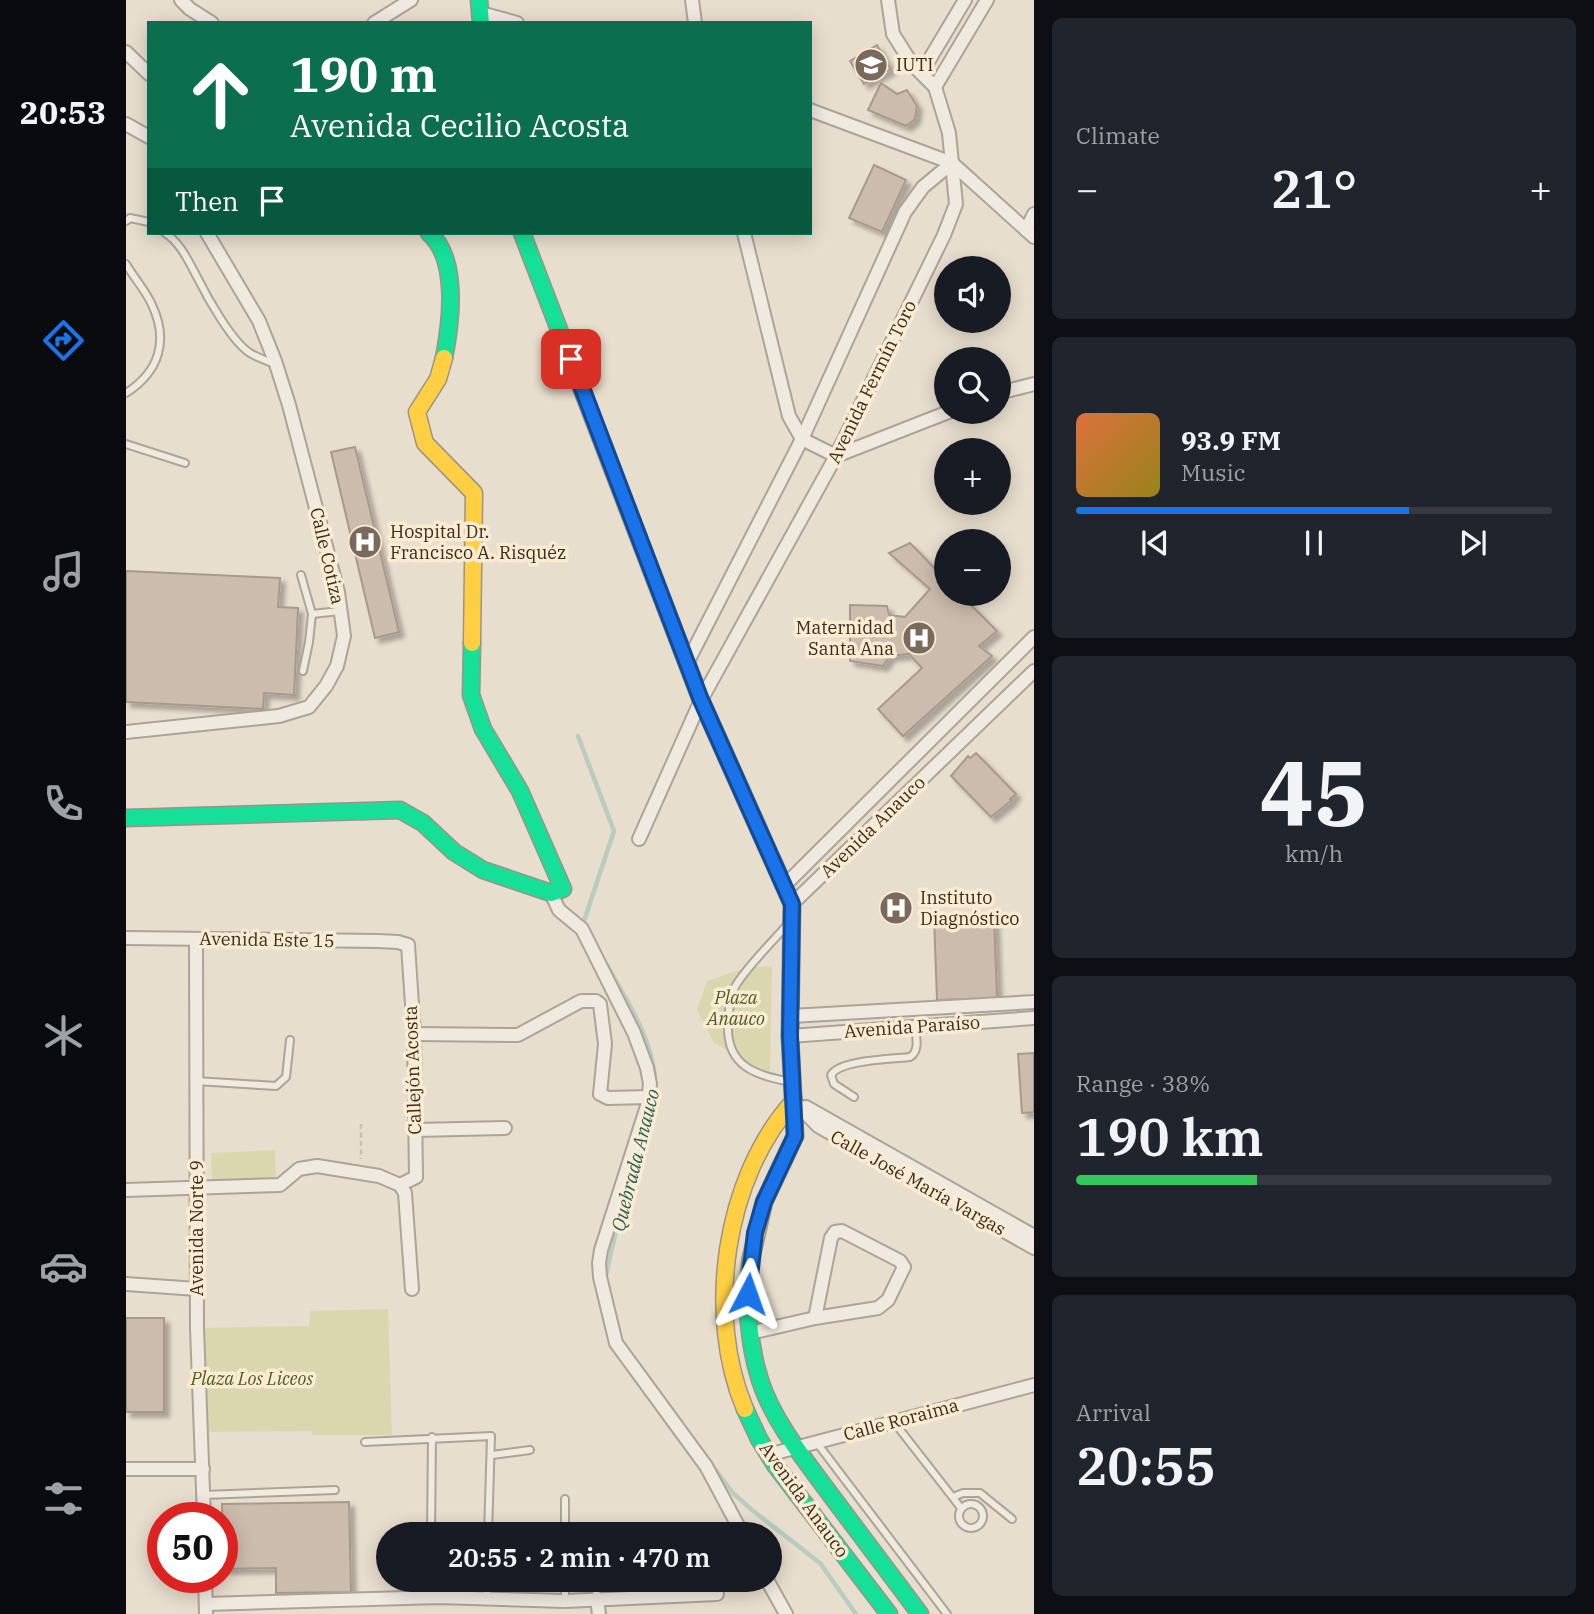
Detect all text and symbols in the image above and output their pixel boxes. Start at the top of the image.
text: 190 m [290,42,437,105]
school or university icon: IUTI [852,46,890,84]
icon: ahead [175,49,266,140]
place label: IUTI [896,53,933,76]
text: 20:53 [20,91,106,133]
text: Avenida Cecilio Acosta [290,104,630,146]
text: Climate [1076,120,1160,150]
text: 21° [1271,155,1357,222]
text: − [1076,164,1099,213]
text: + [1529,164,1552,213]
icon: arrive [253,182,291,220]
text: Then [175,184,239,218]
map controls [934,256,1011,606]
button: sound [934,256,1011,333]
street label: Avenida Fermín Toro [822,296,921,467]
icon: directions [39,316,88,365]
pin [541,329,601,389]
icon: arrive [552,340,590,378]
button: search [934,347,1011,424]
text: 93.9 FM [1181,423,1281,457]
button: + [934,438,1011,515]
text: Music [1181,457,1246,487]
street label: Calle Cotiza [305,505,350,607]
place label: Hospital Dr. Francisco A. Risquéz [390,520,566,564]
hospital icon: Hospital Dr. Francisco A. Risquéz [346,523,384,561]
icon: previous [1136,524,1174,562]
icon: pause [1295,524,1333,562]
icon: next [1454,524,1492,562]
button: − [934,529,1011,606]
icon: music [39,547,88,596]
place label: Maternidad Santa Ana [796,616,894,660]
hospital icon: Maternidad Santa Ana [900,619,938,657]
text: 45 [1259,733,1369,851]
street label: Avenida Anauco [815,771,930,883]
icon: phone [39,779,88,828]
text: km/h [1285,838,1343,868]
place label: Instituto Diagnóstico [920,886,1020,930]
hospital icon: Instituto Diagnóstico [877,889,915,927]
street label: Avenida Este 15 [199,927,335,952]
park label: Plaza Anauco [706,986,765,1030]
street label: Callejón Acosta [399,1005,426,1135]
street label: Avenida Paraíso [843,1010,981,1043]
icon: climate [39,1011,88,1060]
text: Range · 38% [1076,1068,1210,1098]
water label: Quebrada Anauco [606,1086,664,1234]
text: 190 km [1076,1103,1264,1170]
street label: Calle José María Vargas [827,1125,1010,1240]
street label: Avenida Norte 9 [185,1160,208,1296]
icon: car [39,1242,88,1291]
position arrow [711,1257,785,1331]
park label: Plaza Los Liceos [190,1367,314,1390]
street label: Calle Roraima [841,1393,961,1446]
text: Arrival [1076,1397,1151,1427]
text: 20:55 [1076,1432,1216,1499]
street label: Avenida Anauco [755,1437,854,1562]
icon: filters [39,1474,88,1523]
speed limit sign: 50 [147,1502,238,1593]
text: 20:55 · 2 min · 470 m [448,1540,710,1574]

